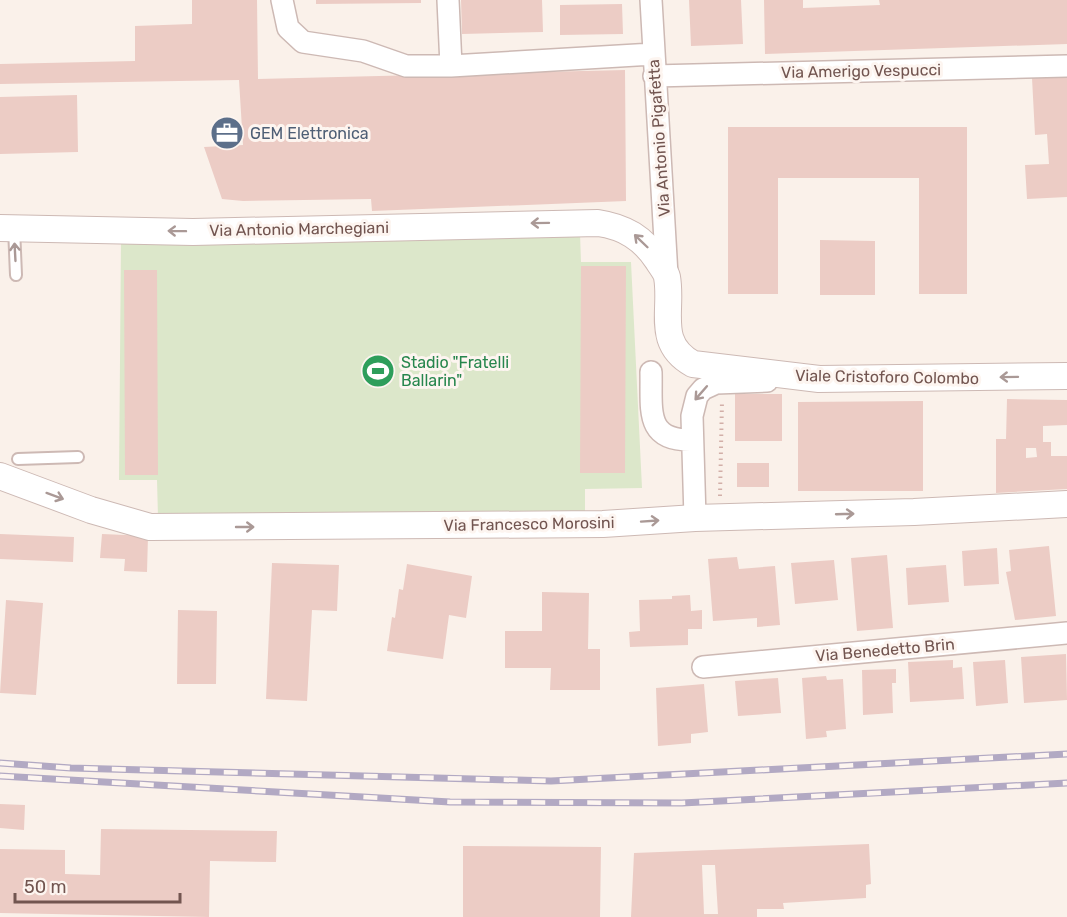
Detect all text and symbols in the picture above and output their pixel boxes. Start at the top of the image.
street label: Via Antonio Pigafetta [644,59,674,217]
street label: Via Amerigo Vespucci [781,60,941,82]
office icon: GEM Elettronica [209,115,245,151]
place label: GEM Elettronica [250,124,369,143]
one-way arrow [531,217,551,229]
street label: Via Antonio Marchegiani [209,218,389,240]
one-way arrow [168,226,188,237]
one-way arrow [633,234,648,249]
one-way arrow [10,242,21,262]
sports icon: Stadio "Fratelli Ballarin" [360,353,396,389]
place label: Stadio "Fratelli Ballarin" [401,353,509,390]
street label: Viale Cristoforo Colombo [795,366,979,388]
one-way arrow [999,371,1019,383]
one-way arrow [694,385,708,400]
one-way arrow [45,492,64,503]
one-way arrow [834,508,854,519]
street label: Via Francesco Morosini [443,513,615,535]
one-way arrow [639,515,659,526]
one-way arrow [235,521,255,533]
street label: Via Benedetto Brin [815,634,955,666]
scale bar [15,866,180,904]
text: 50 m [24,876,67,898]

